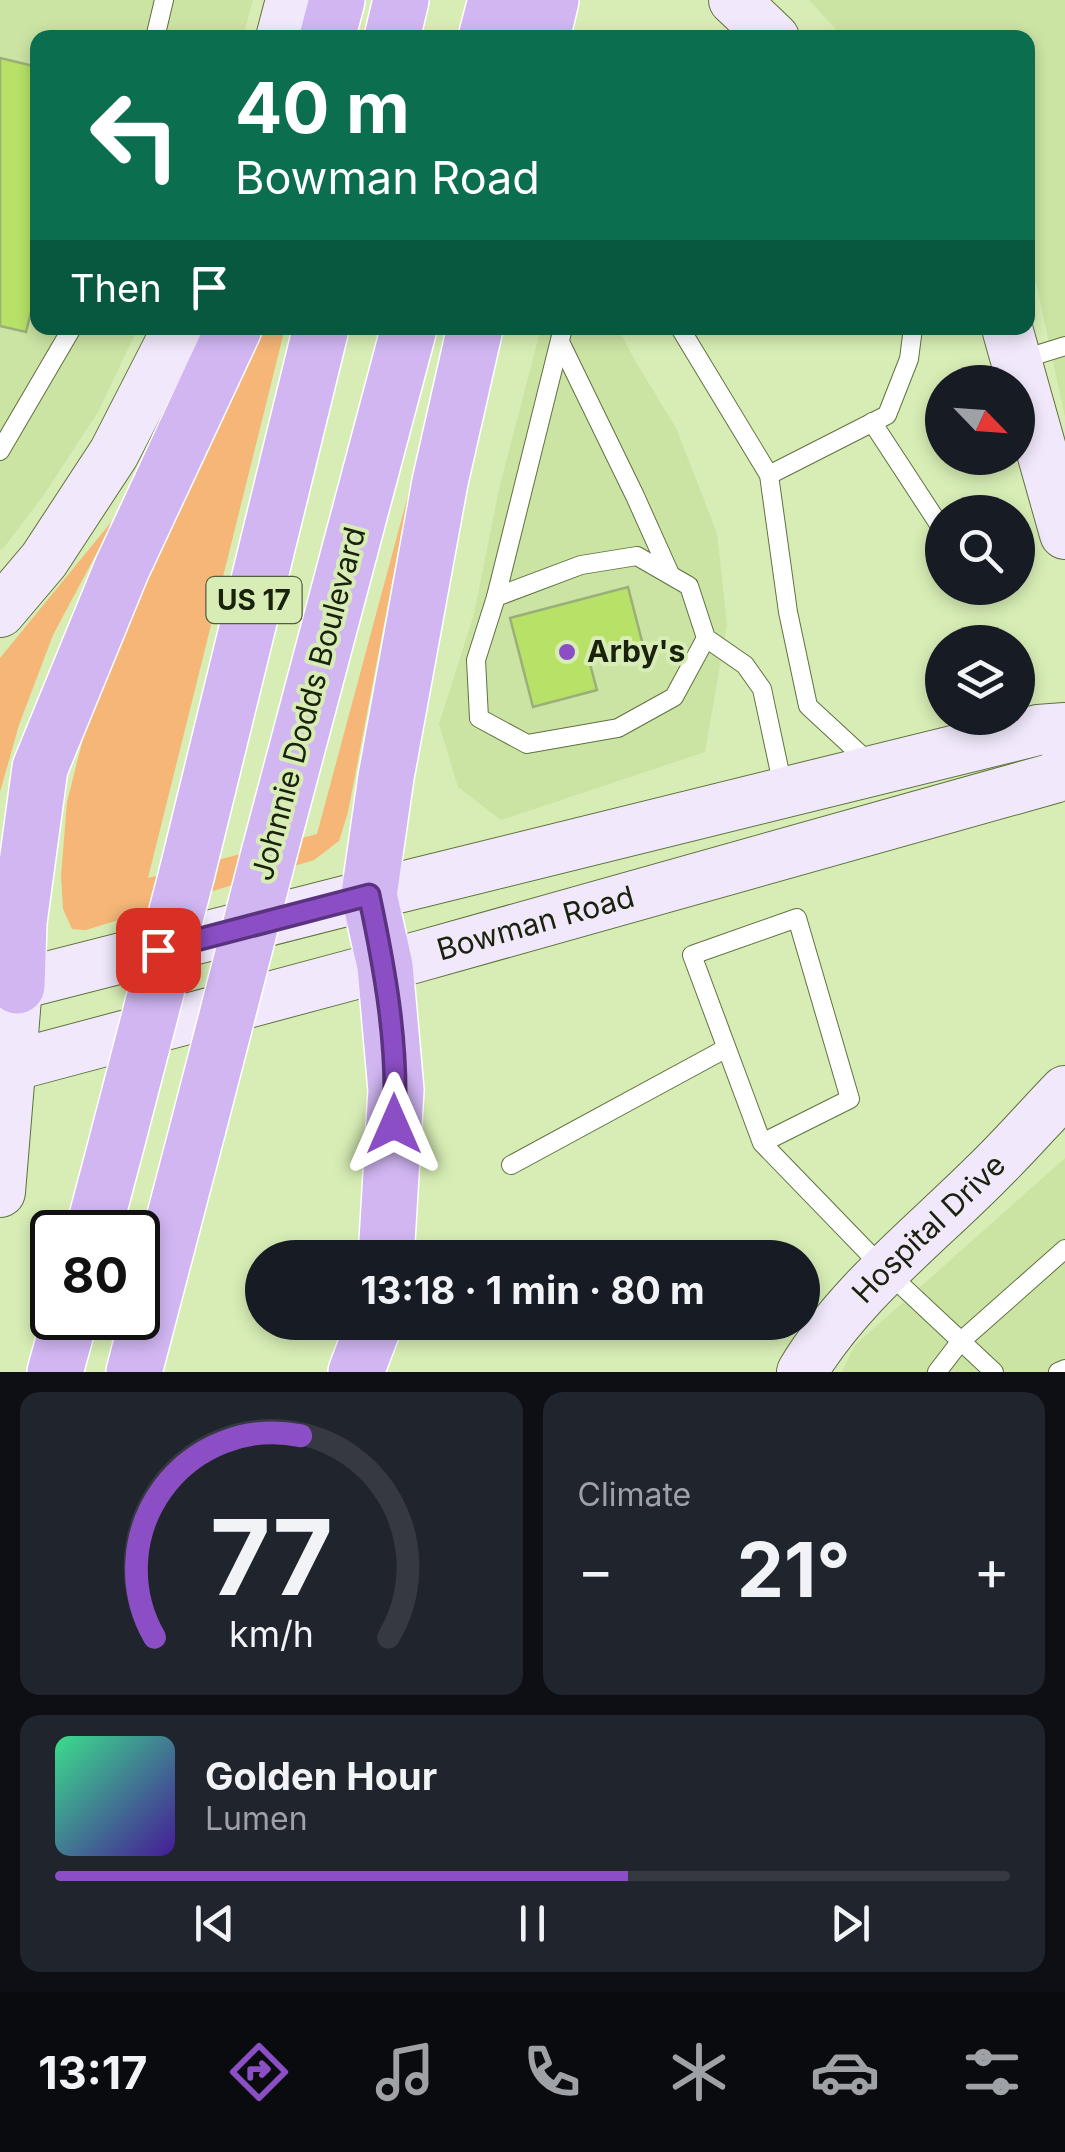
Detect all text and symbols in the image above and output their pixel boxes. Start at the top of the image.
text: 40 m [235,65,410,150]
icon: left [70,70,200,200]
text: Bowman Road [235,150,540,205]
icon: arrive [182,260,237,315]
text: Then [70,265,162,311]
north arrow [925,365,1035,475]
map controls [925,365,1035,735]
button: search [925,495,1035,605]
street label: Johnnie Dodds Boulevard [243,523,373,884]
road number: US 17 [206,577,302,623]
button: layers [925,625,1035,735]
place label: Arby's [587,633,685,669]
marker: Arby's [556,641,578,663]
street label: Bowman Road [433,878,638,968]
pin [116,908,201,993]
icon: arrive [131,923,186,978]
position arrow [342,1072,446,1176]
street label: Hospital Drive [844,1146,1012,1310]
speed limit sign: 80 [30,1210,160,1340]
text: 13:18 · 1 min · 80 m [360,1267,705,1313]
text: Climate [578,1475,691,1514]
text: 77 [210,1494,333,1620]
text: 21° [737,1524,851,1615]
text: − [578,1537,614,1603]
text: + [974,1537,1010,1603]
text: km/h [229,1612,314,1656]
text: Golden Hour [205,1753,437,1799]
text: Lumen [205,1799,308,1838]
icon: previous [187,1896,242,1951]
icon: pause [505,1896,560,1951]
icon: next [823,1896,878,1951]
icon: directions [224,2037,294,2107]
icon: music [370,2037,440,2107]
icon: phone [517,2037,587,2107]
icon: climate [664,2037,734,2107]
icon: car [810,2037,880,2107]
icon: filters [957,2037,1027,2107]
text: 13:17 [38,2045,147,2100]

